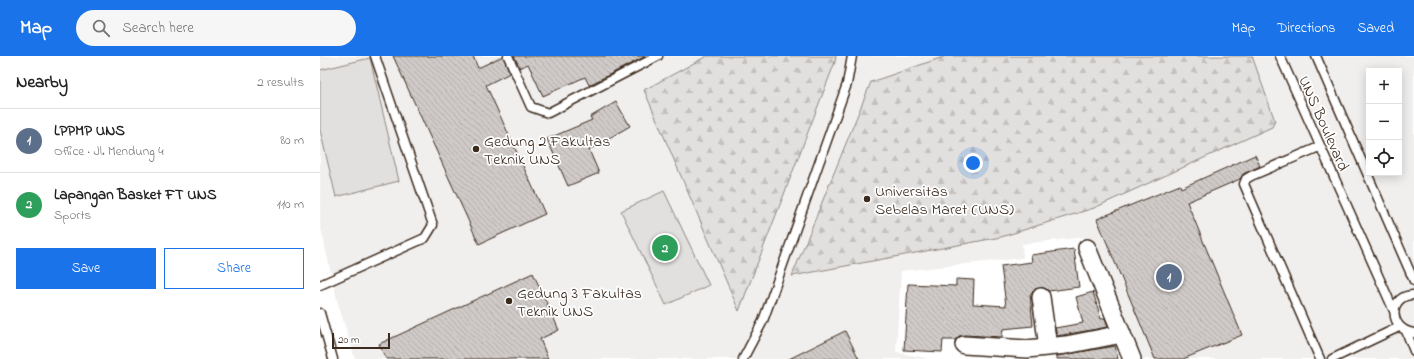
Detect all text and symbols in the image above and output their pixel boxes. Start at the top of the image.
search box [76,10,356,46]
text: Map [20,15,52,42]
icon: search [90,17,112,39]
text: Search here [122,17,194,39]
text: Map [1232,18,1255,39]
text: Directions [1277,18,1335,39]
text: Saved [1357,18,1394,39]
map controls [1366,68,1402,176]
button: + [1366,68,1402,104]
text: Nearby [16,70,68,95]
street label: UNS Boulevard [1291,72,1355,175]
text: 2 results [257,73,304,92]
button: − [1366,104,1402,140]
text: LPPMP UNS [54,120,125,142]
place label: Gedung 2 Fakultas Teknik UNS [484,130,610,172]
text: 1 [27,131,31,150]
text: 80 m [280,131,304,150]
button: locate [1366,140,1402,176]
text: Office · Jl. Mendung 4 [54,142,164,161]
marker: Gedung 2 Fakultas Teknik UNS [471,144,481,154]
your location [963,153,983,173]
place label: Universitas Sebelas Maret (UNS) [875,180,1014,222]
text: Lapangan Basket FT UNS [54,184,217,206]
marker: Universitas Sebelas Maret (UNS) [862,194,872,204]
text: 2 [26,195,32,214]
text: 110 m [277,195,304,214]
text: Sports [54,206,91,225]
pin: 2 [652,233,678,263]
button: Save [16,248,156,289]
button: Share [164,248,304,289]
pin: 1 [1156,262,1182,292]
place label: Gedung 3 Fakultas Teknik UNS [517,282,642,324]
marker: Gedung 3 Fakultas Teknik UNS [504,296,514,306]
scale bar [332,331,390,350]
text: 20 m [338,332,360,348]

